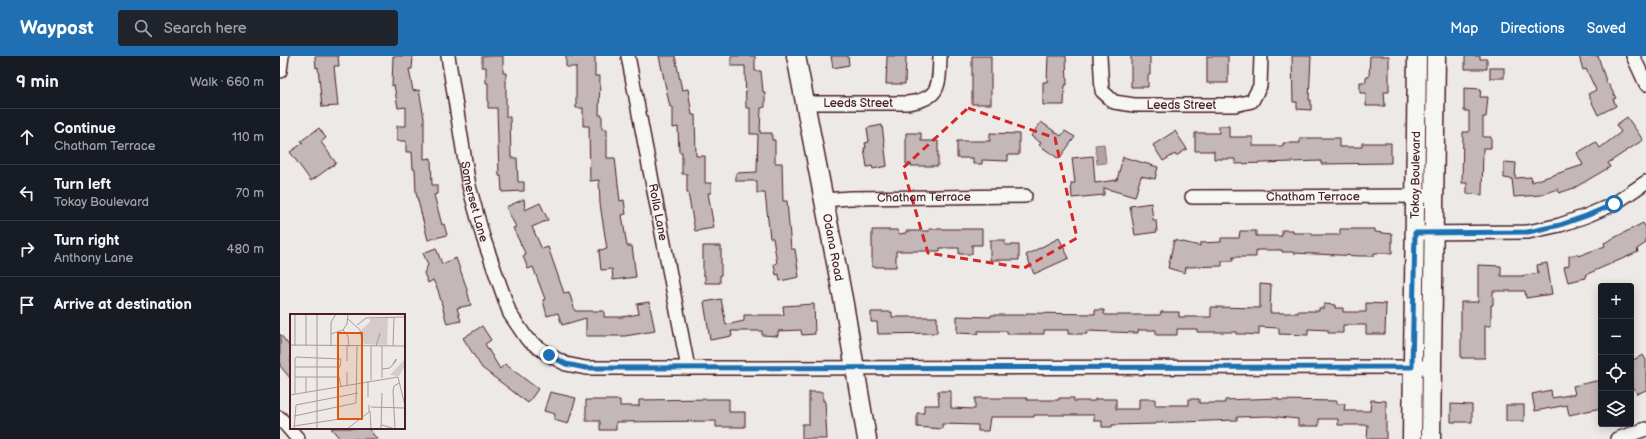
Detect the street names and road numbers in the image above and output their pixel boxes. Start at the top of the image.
street label: Leeds Street [823,96,893,111]
street label: Leeds Street [1147,98,1217,113]
street label: Tokay Boulevard [1407,131,1424,219]
street label: Somerset Lane [458,160,492,244]
street label: Rolla Lane [645,182,671,242]
street label: Chatham Terrace [877,189,971,205]
street label: Chatham Terrace [1266,189,1360,204]
street label: Odana Road [819,212,847,283]

